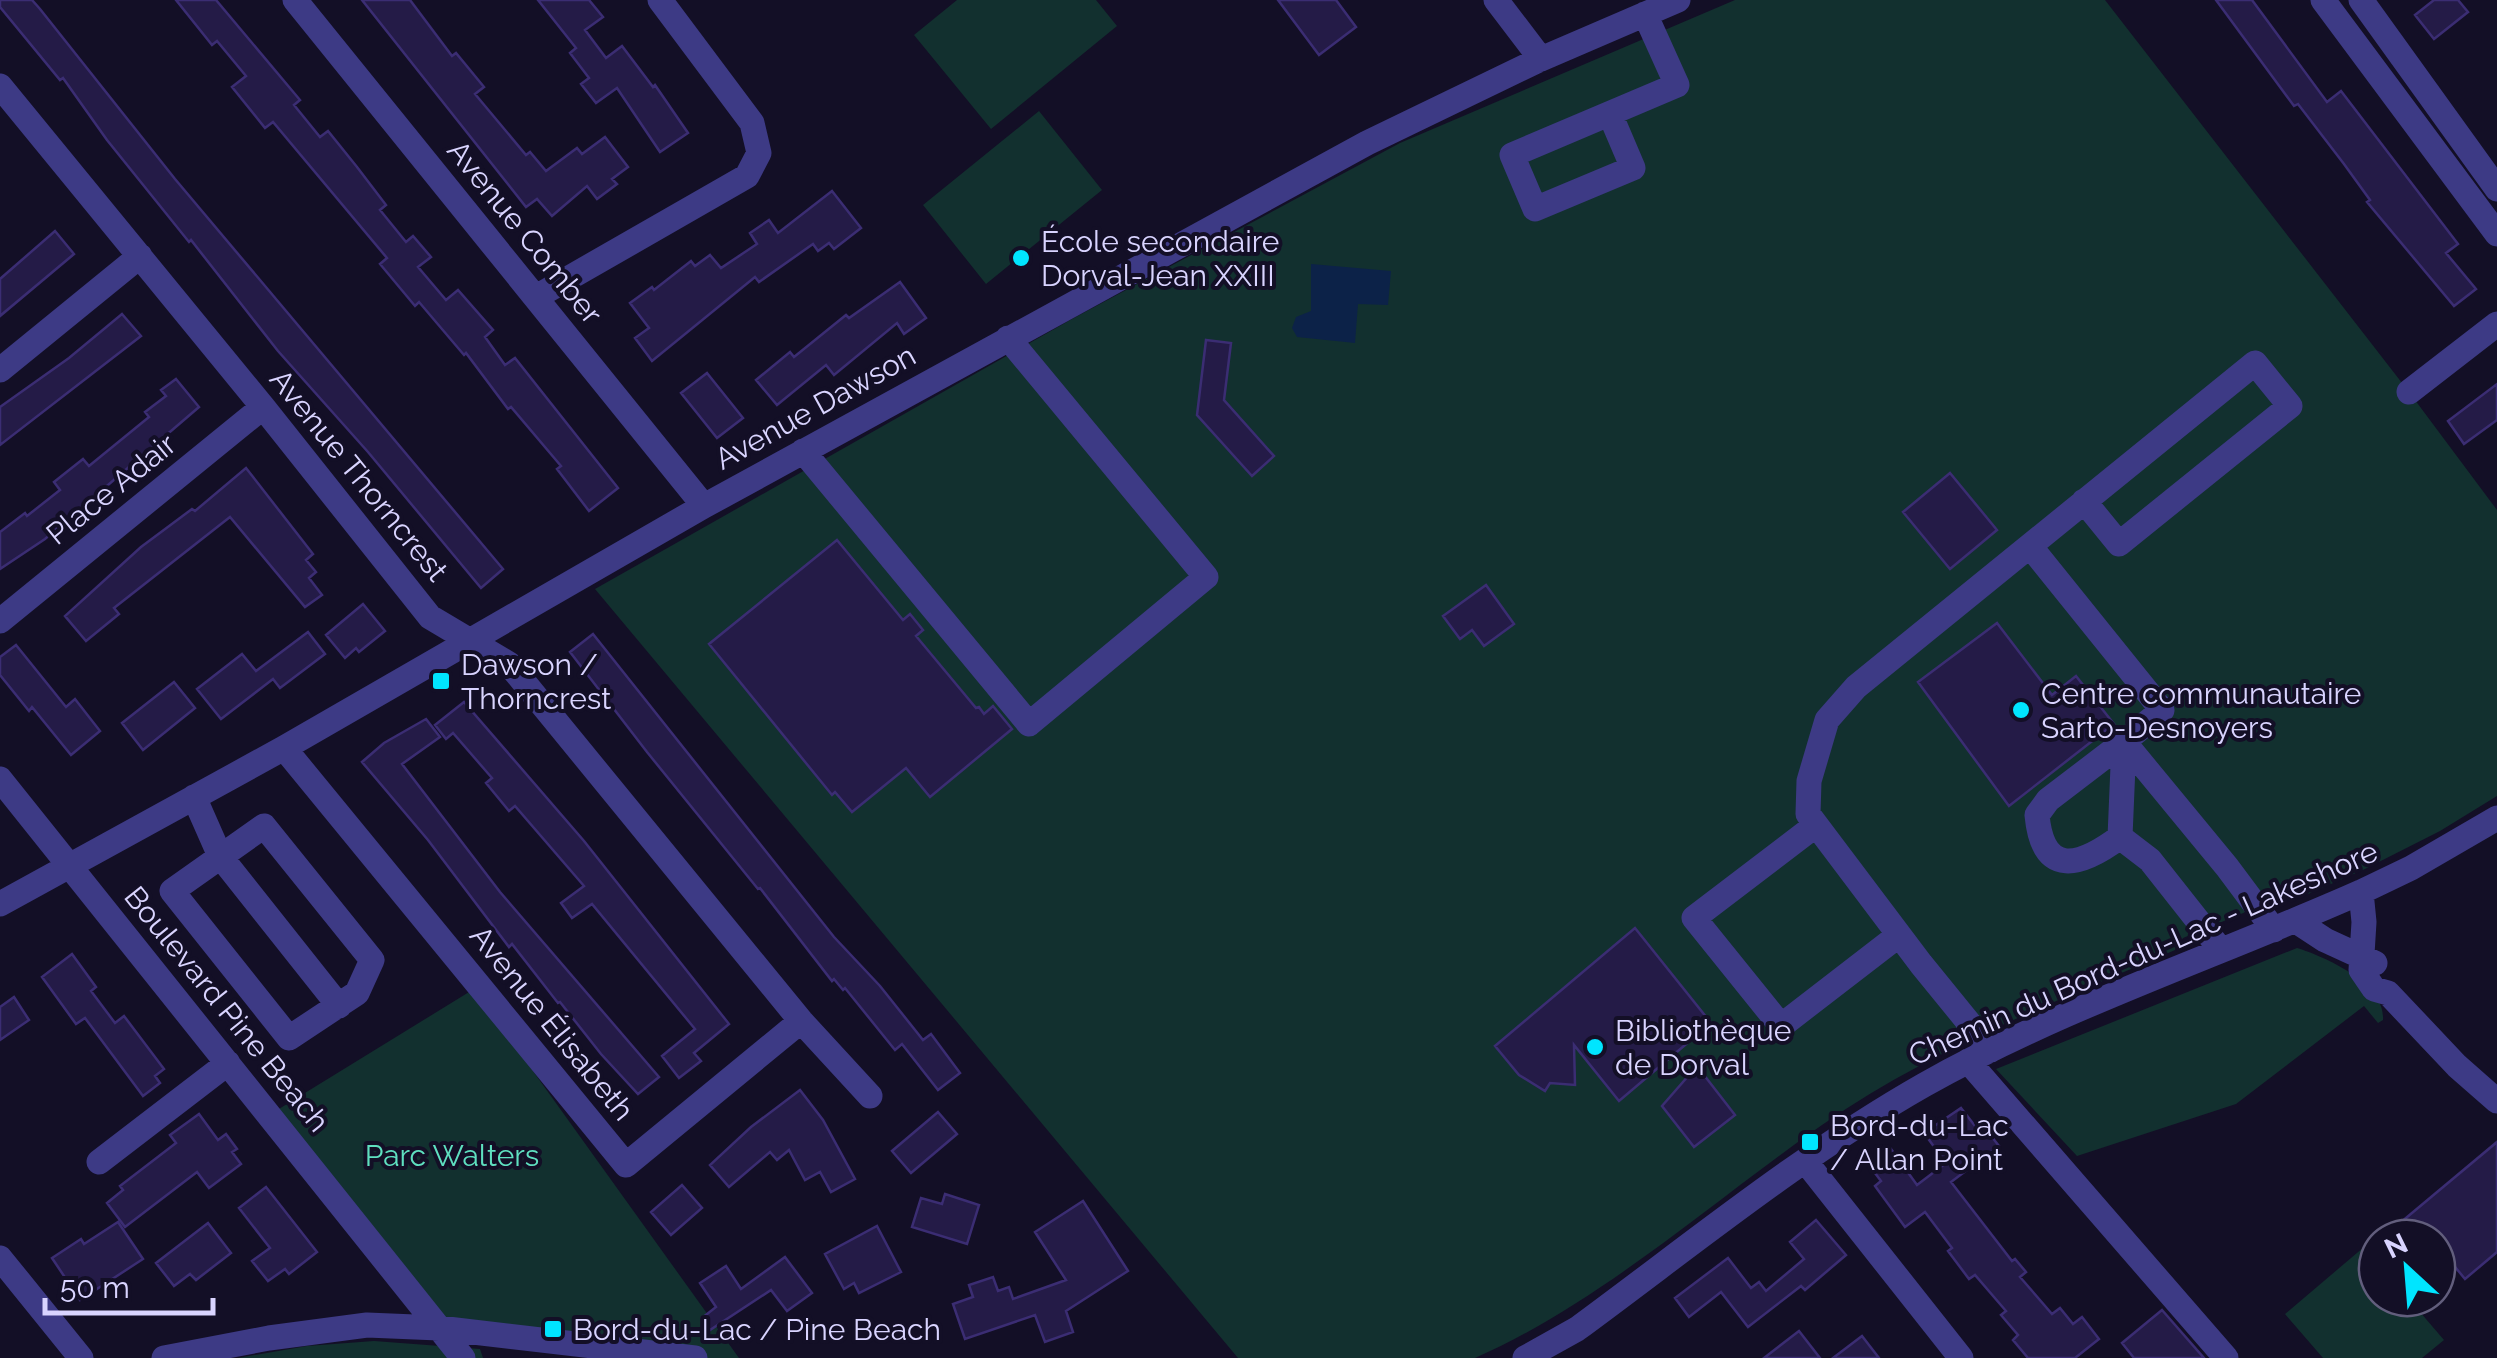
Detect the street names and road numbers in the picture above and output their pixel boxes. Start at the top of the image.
street label: Avenue Comber [440,133,610,331]
street label: Avenue Dawson [709,337,921,477]
street label: Avenue Thorncrest [263,362,455,588]
street label: Place Adair [39,426,183,552]
street label: Chemin du Bord-du-Lac - Lakeshore [1903,833,2383,1073]
street label: Boulevard Pine Beach [117,879,337,1139]
street label: Avenue Élisabeth [463,919,641,1127]

